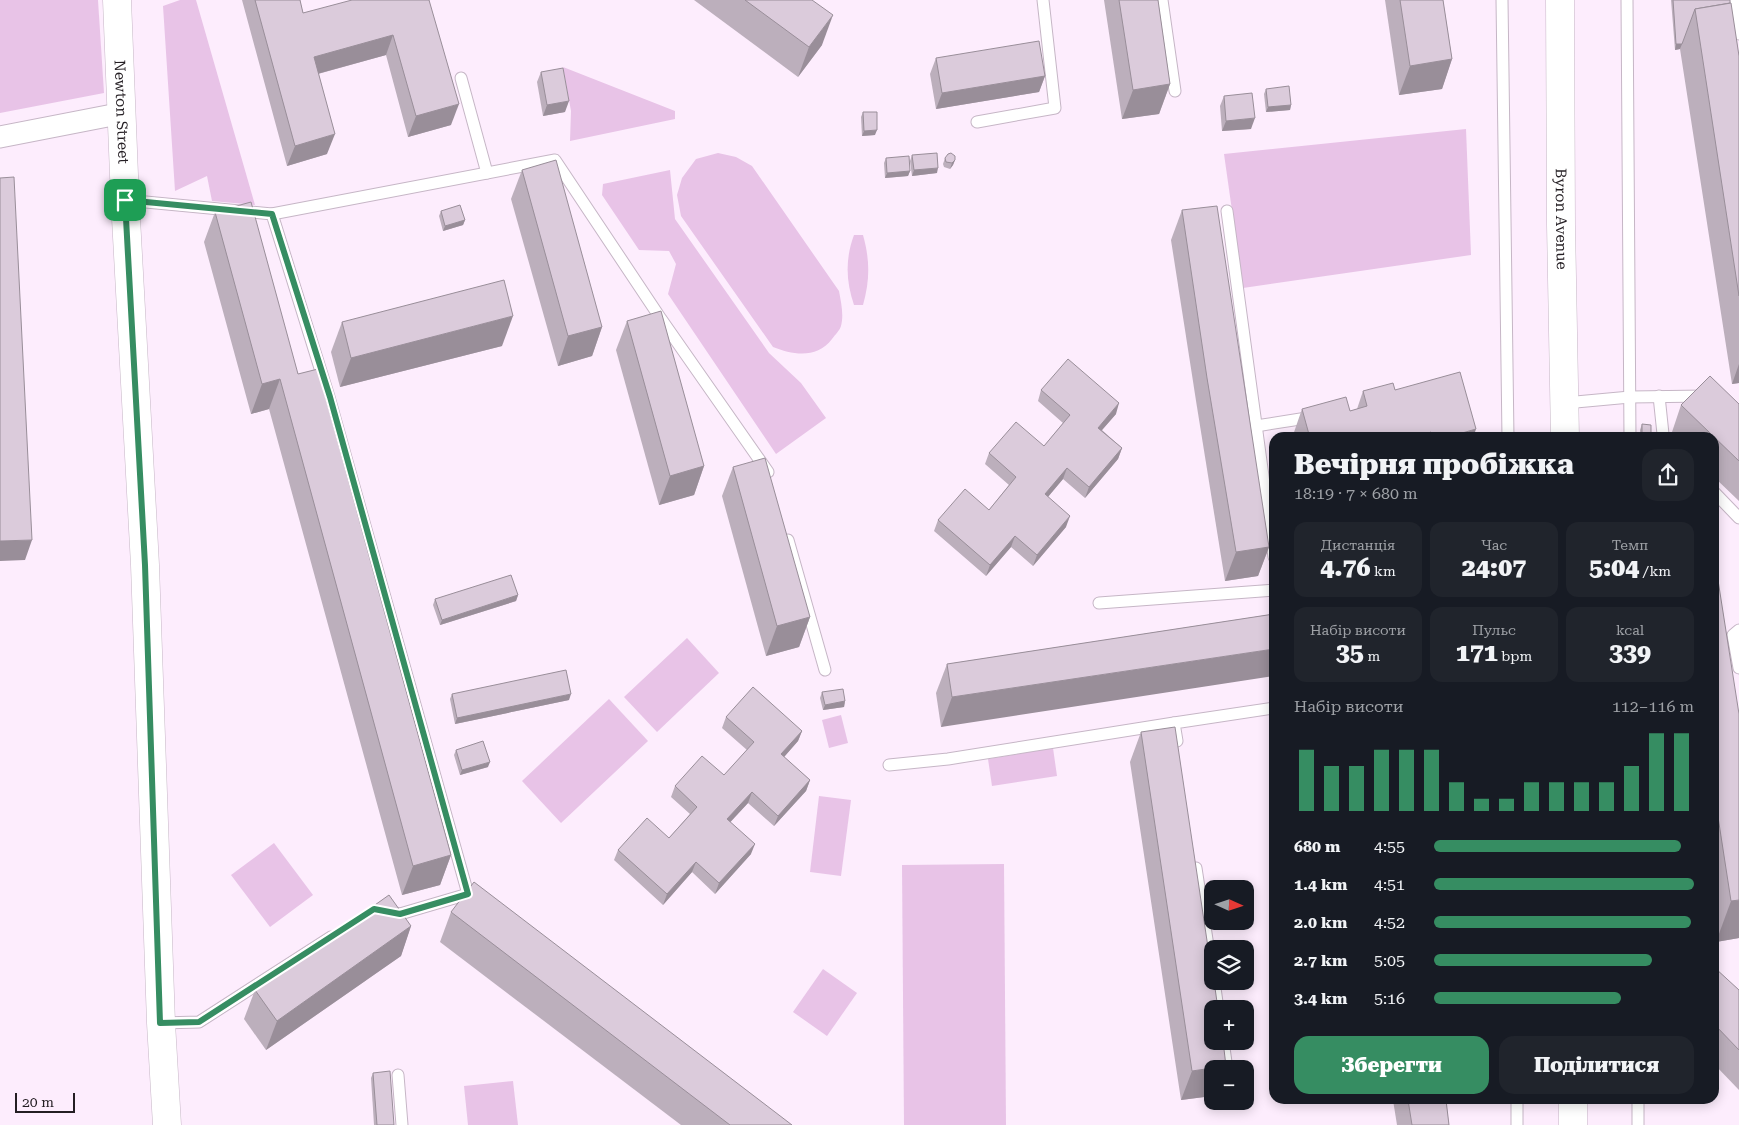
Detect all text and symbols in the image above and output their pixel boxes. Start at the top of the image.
street label: Newton Street [110,60,133,165]
street label: Byron Avenue [1552,168,1571,270]
pin [104,179,146,221]
icon: arrive [111,186,139,214]
text: Вечірня пробіжка [1294,448,1574,481]
button: share [1642,449,1694,501]
text: 18:19 · 7 × 680 m [1294,484,1418,503]
text: Дистанція [1321,537,1395,553]
text: Час [1481,537,1507,553]
text: Темп [1612,537,1648,553]
text: 4.76 [1320,553,1371,582]
text: 24:07 [1462,553,1526,582]
text: 5:04 [1589,553,1639,582]
text: km [1371,563,1396,579]
text: /km [1639,563,1671,579]
text: Набір висоти [1310,622,1406,638]
text: Пульс [1472,622,1516,638]
text: kcal [1616,622,1644,638]
text: 35 [1336,638,1364,667]
text: 171 [1456,638,1498,667]
text: 339 [1609,638,1651,667]
text: m [1364,648,1380,664]
text: bpm [1498,648,1532,664]
text: Набір висоти [1294,697,1404,716]
text: 112–116 m [1612,697,1694,716]
text: 680 m [1294,837,1340,856]
text: 4:55 [1374,837,1405,856]
text: 1.4 km [1294,875,1347,894]
text: 4:51 [1374,875,1405,894]
north arrow [1204,880,1254,930]
map controls [1204,880,1254,1110]
text: 2.0 km [1294,913,1347,932]
text: 4:52 [1374,913,1405,932]
button: layers [1204,940,1254,990]
text: 2.7 km [1294,951,1347,970]
text: 5:05 [1374,951,1405,970]
text: 3.4 km [1294,989,1347,1008]
text: 5:16 [1374,989,1405,1008]
button: + [1204,1000,1254,1050]
button: Зберегти [1294,1036,1489,1094]
button: Поділитися [1499,1036,1694,1094]
button: − [1204,1060,1254,1110]
scale bar [15,1090,75,1113]
text: 20 m [22,1094,54,1110]

